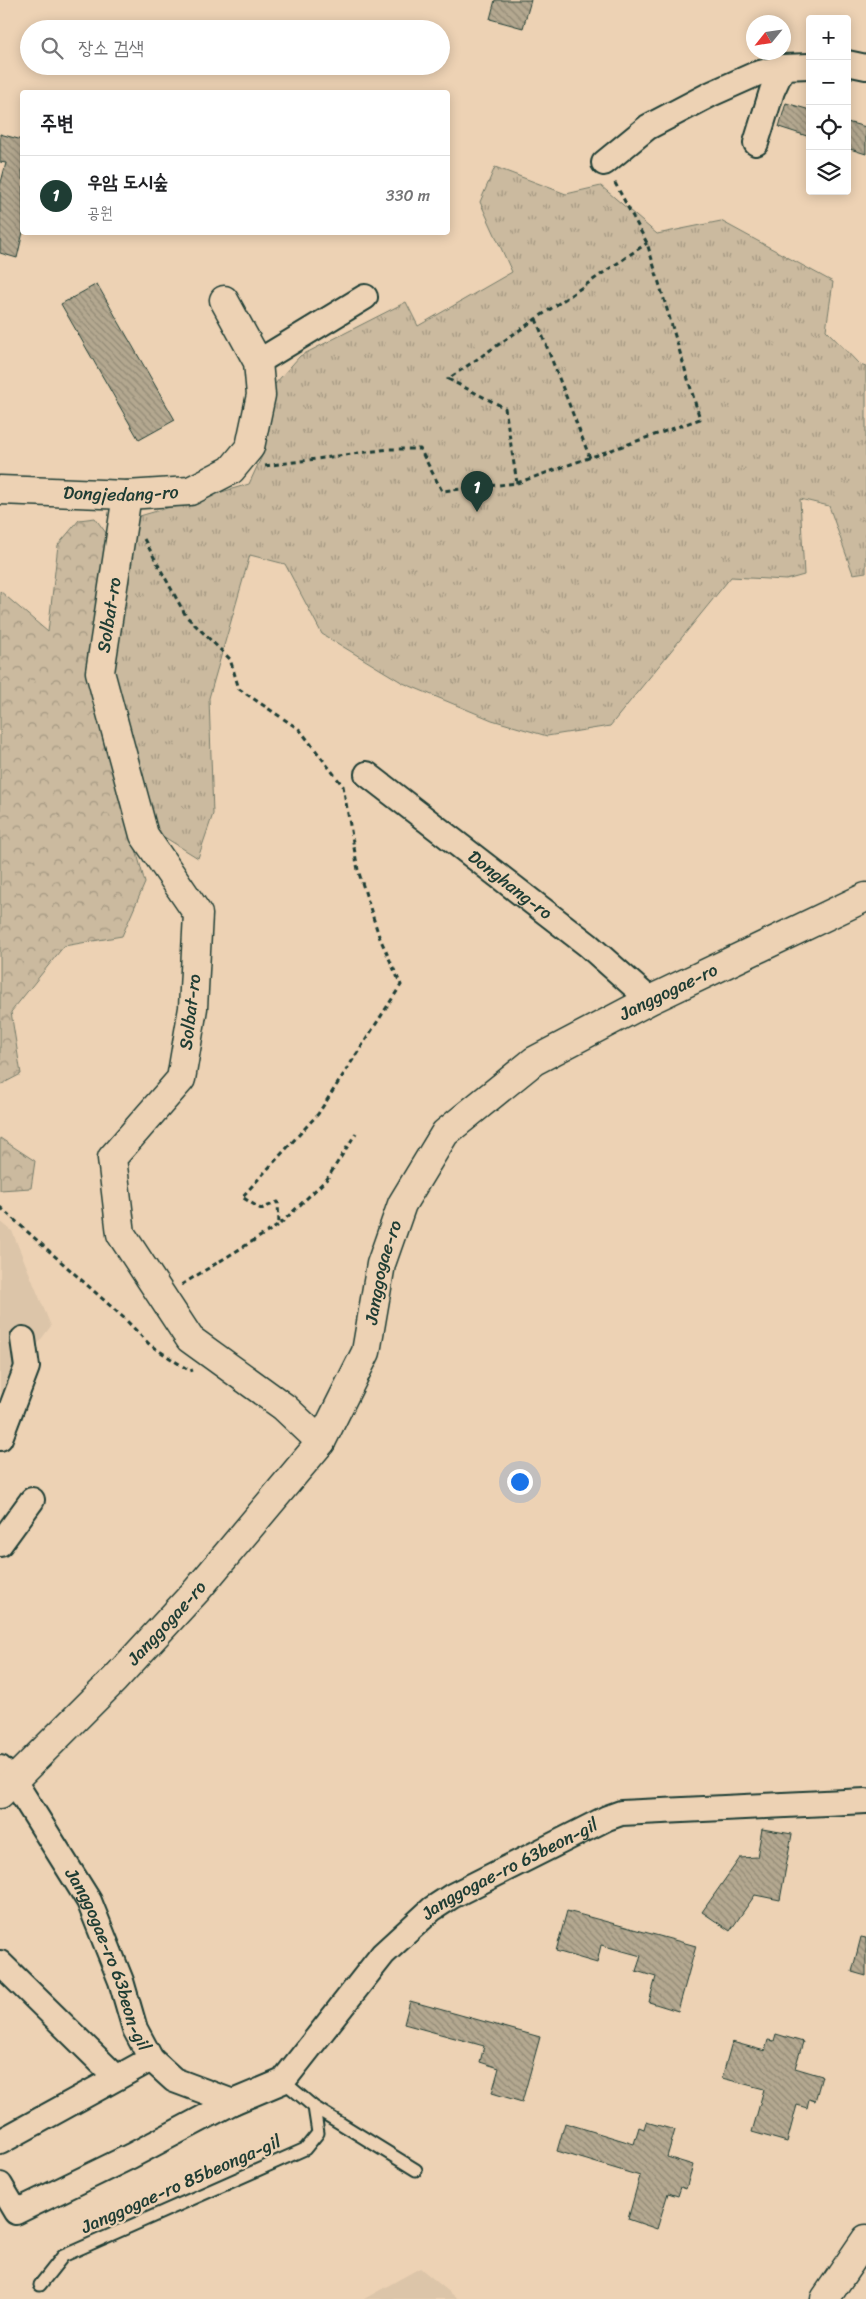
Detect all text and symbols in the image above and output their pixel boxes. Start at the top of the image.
north arrow [746,15,791,60]
map controls [806,15,851,195]
button: + [806,15,851,60]
search box [20,20,450,75]
text: 장소 검색 [78,31,144,64]
icon: search [38,34,66,62]
button: − [806,60,851,105]
text: 주변 [40,104,74,142]
button: locate [806,105,851,150]
button: layers [806,150,851,195]
text: 우암 도시숲 [87,165,168,198]
text: 1 [53,181,59,210]
text: 330 m [386,181,430,210]
text: 공원 [87,198,113,227]
pin: 1 [461,471,493,512]
street label: Dongjedang-ro [63,476,180,511]
street label: Solbat-ro [87,575,131,655]
street label: Donghang-ro [461,841,560,928]
street label: Janggogae-ro [612,954,723,1030]
street label: Solbat-ro [169,972,211,1052]
street label: Janggogae-ro [355,1215,411,1328]
your location [507,1469,533,1495]
street label: Janggogae-ro [118,1573,215,1674]
street label: Janggogae-ro 63beon-gil [413,1808,605,1929]
street label: Janggogae-ro 63beon-gil [55,1860,161,2058]
street label: Janggogae-ro 85beonga-gil [75,2125,287,2243]

